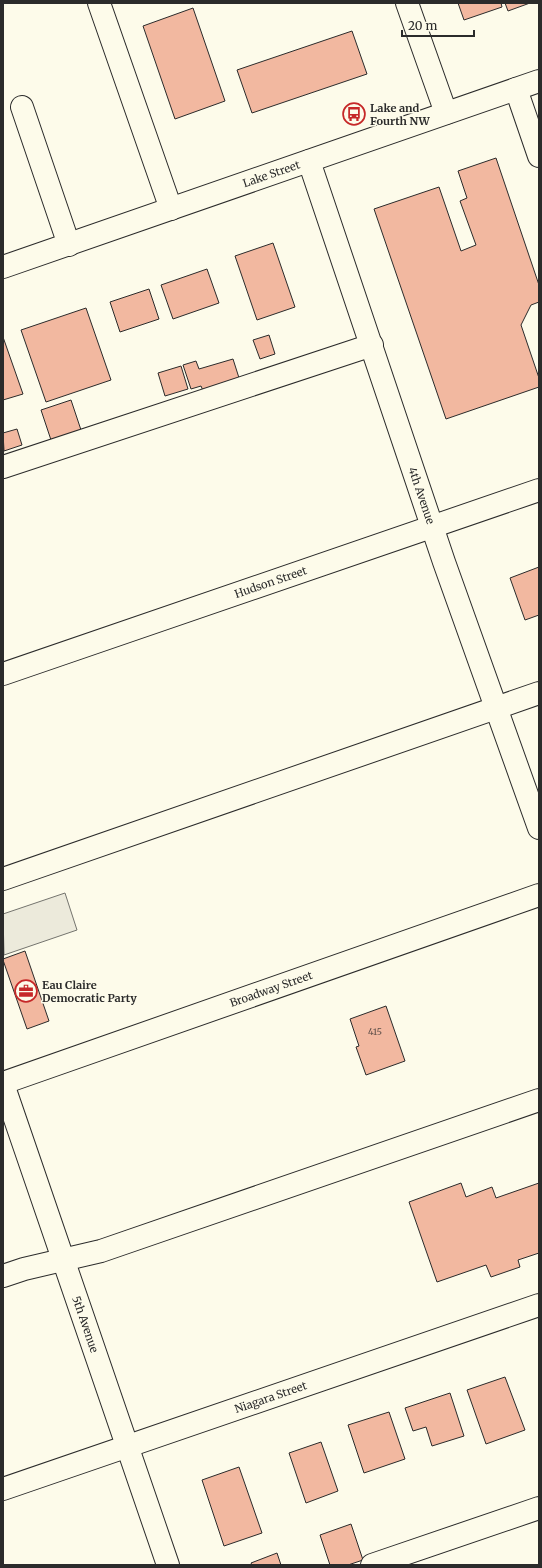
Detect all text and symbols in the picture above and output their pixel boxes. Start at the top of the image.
scale bar [402,12,474,38]
text: 20 m [408,18,437,33]
bus stop icon: Lake and Fourth NW [341,101,367,127]
place label: Lake and Fourth NW [370,101,431,128]
street label: Lake Street [241,157,302,190]
street label: 4th Avenue [406,465,438,526]
street label: Hudson Street [233,563,309,601]
street label: Broadway Street [228,968,315,1010]
office icon: Eau Claire Democratic Party [13,978,39,1004]
place label: Eau Claire Democratic Party [42,978,137,1005]
house number: 415 [368,1026,382,1037]
street label: 5th Avenue [69,1294,102,1355]
street label: Niagara Street [233,1378,309,1416]

